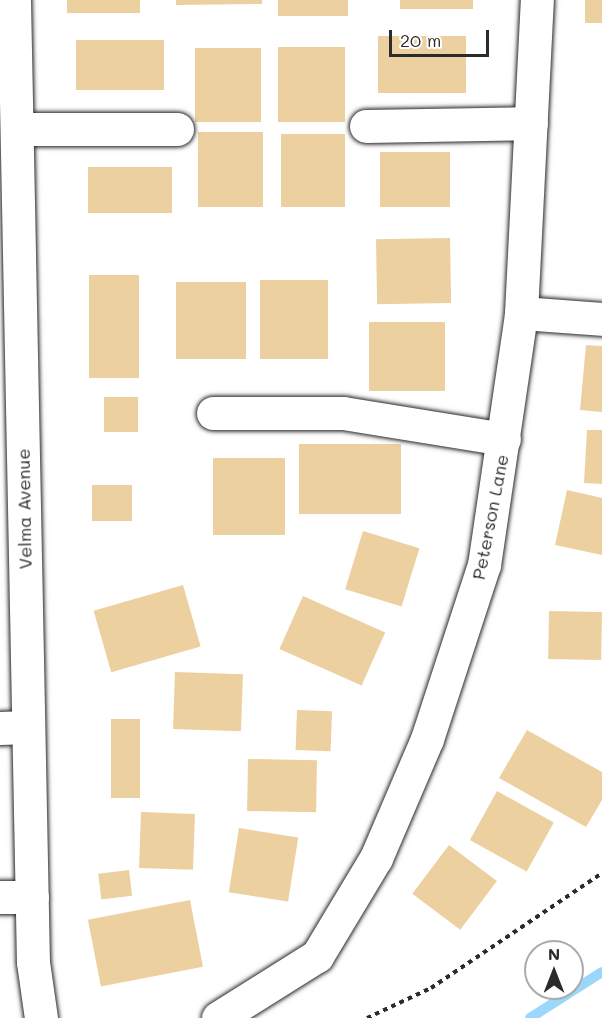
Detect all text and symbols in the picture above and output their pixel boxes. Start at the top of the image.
scale bar [392,18,492,56]
text: 20 m [400,28,441,52]
street label: Velma Avenue [12,448,36,570]
street label: Peterson Lane [467,453,513,581]
north arrow [524,940,584,1000]
text: N [548,943,560,964]

